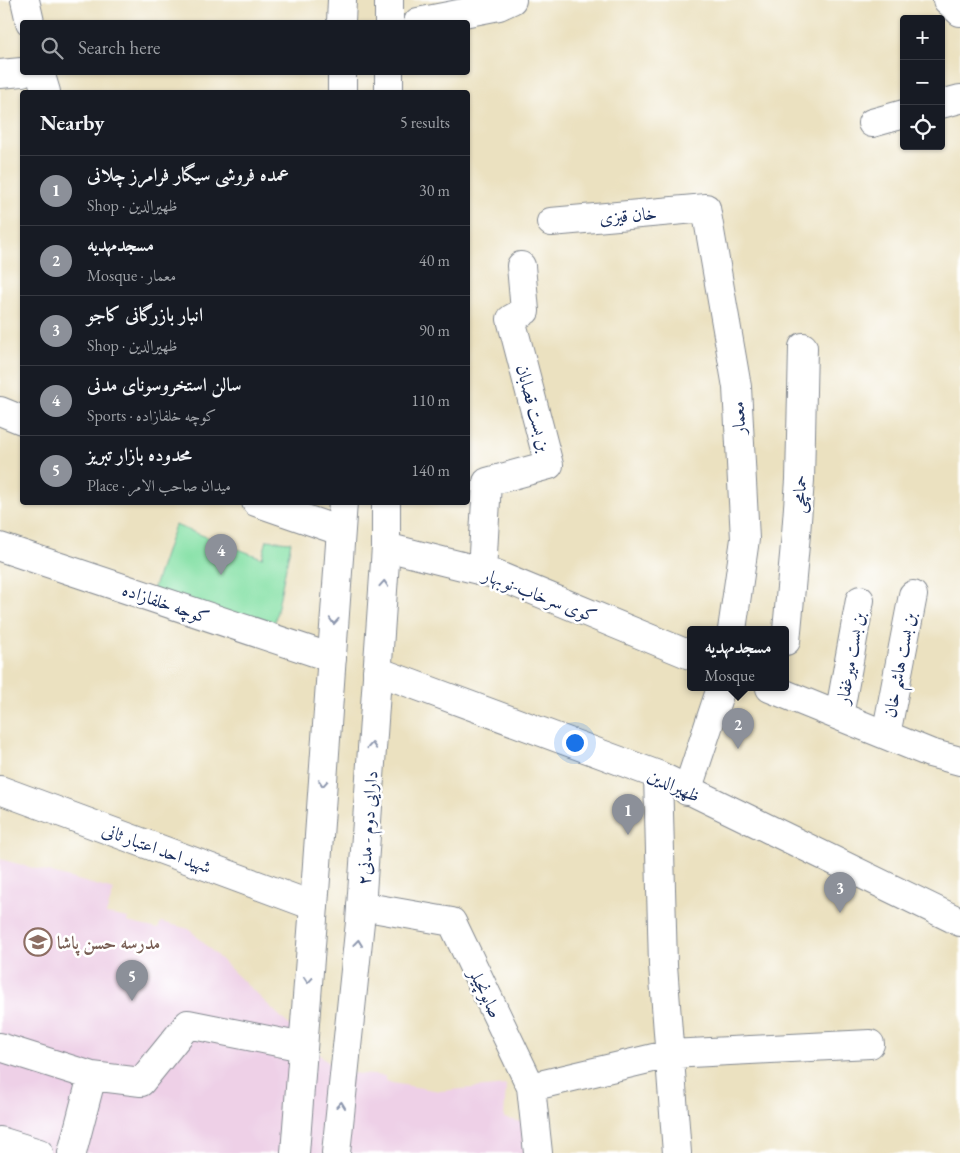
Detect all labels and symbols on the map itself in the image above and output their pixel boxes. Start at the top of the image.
street label: خان قیزی [598,201,658,229]
street label: بن بست قصابان [511,362,557,455]
street label: معمار [726,401,750,437]
street label: حمامچی [787,474,812,514]
pin: 4 [205,534,237,575]
street label: کوی سرخاب-نوبهار [478,562,600,628]
street label: کوچه خلفازاده [119,577,213,631]
one-way arrow [378,580,389,588]
street label: بن بست میرغفار [830,610,870,708]
street label: بن بست هاشم خان [878,610,927,721]
one-way arrow [329,617,340,625]
pin: 2 [722,708,754,749]
your location [562,730,588,756]
one-way arrow [367,742,378,750]
street label: ظهیرالدین [644,763,704,807]
street label: دارایی دوم - مدنی۲ [352,770,387,886]
one-way arrow [318,779,329,787]
pin: 1 [612,794,644,835]
street label: شهید احد اعتبار ثانی [99,818,215,879]
pin: 3 [824,872,856,913]
school or university icon: مدرسه حسن پاشا [23,927,53,957]
place label: مدرسه حسن پاشا [57,931,160,956]
one-way arrow [352,939,363,947]
pin: 5 [116,960,148,1001]
street label: صابونچیلر [462,963,508,1022]
one-way arrow [303,976,314,984]
one-way arrow [335,1100,346,1108]

